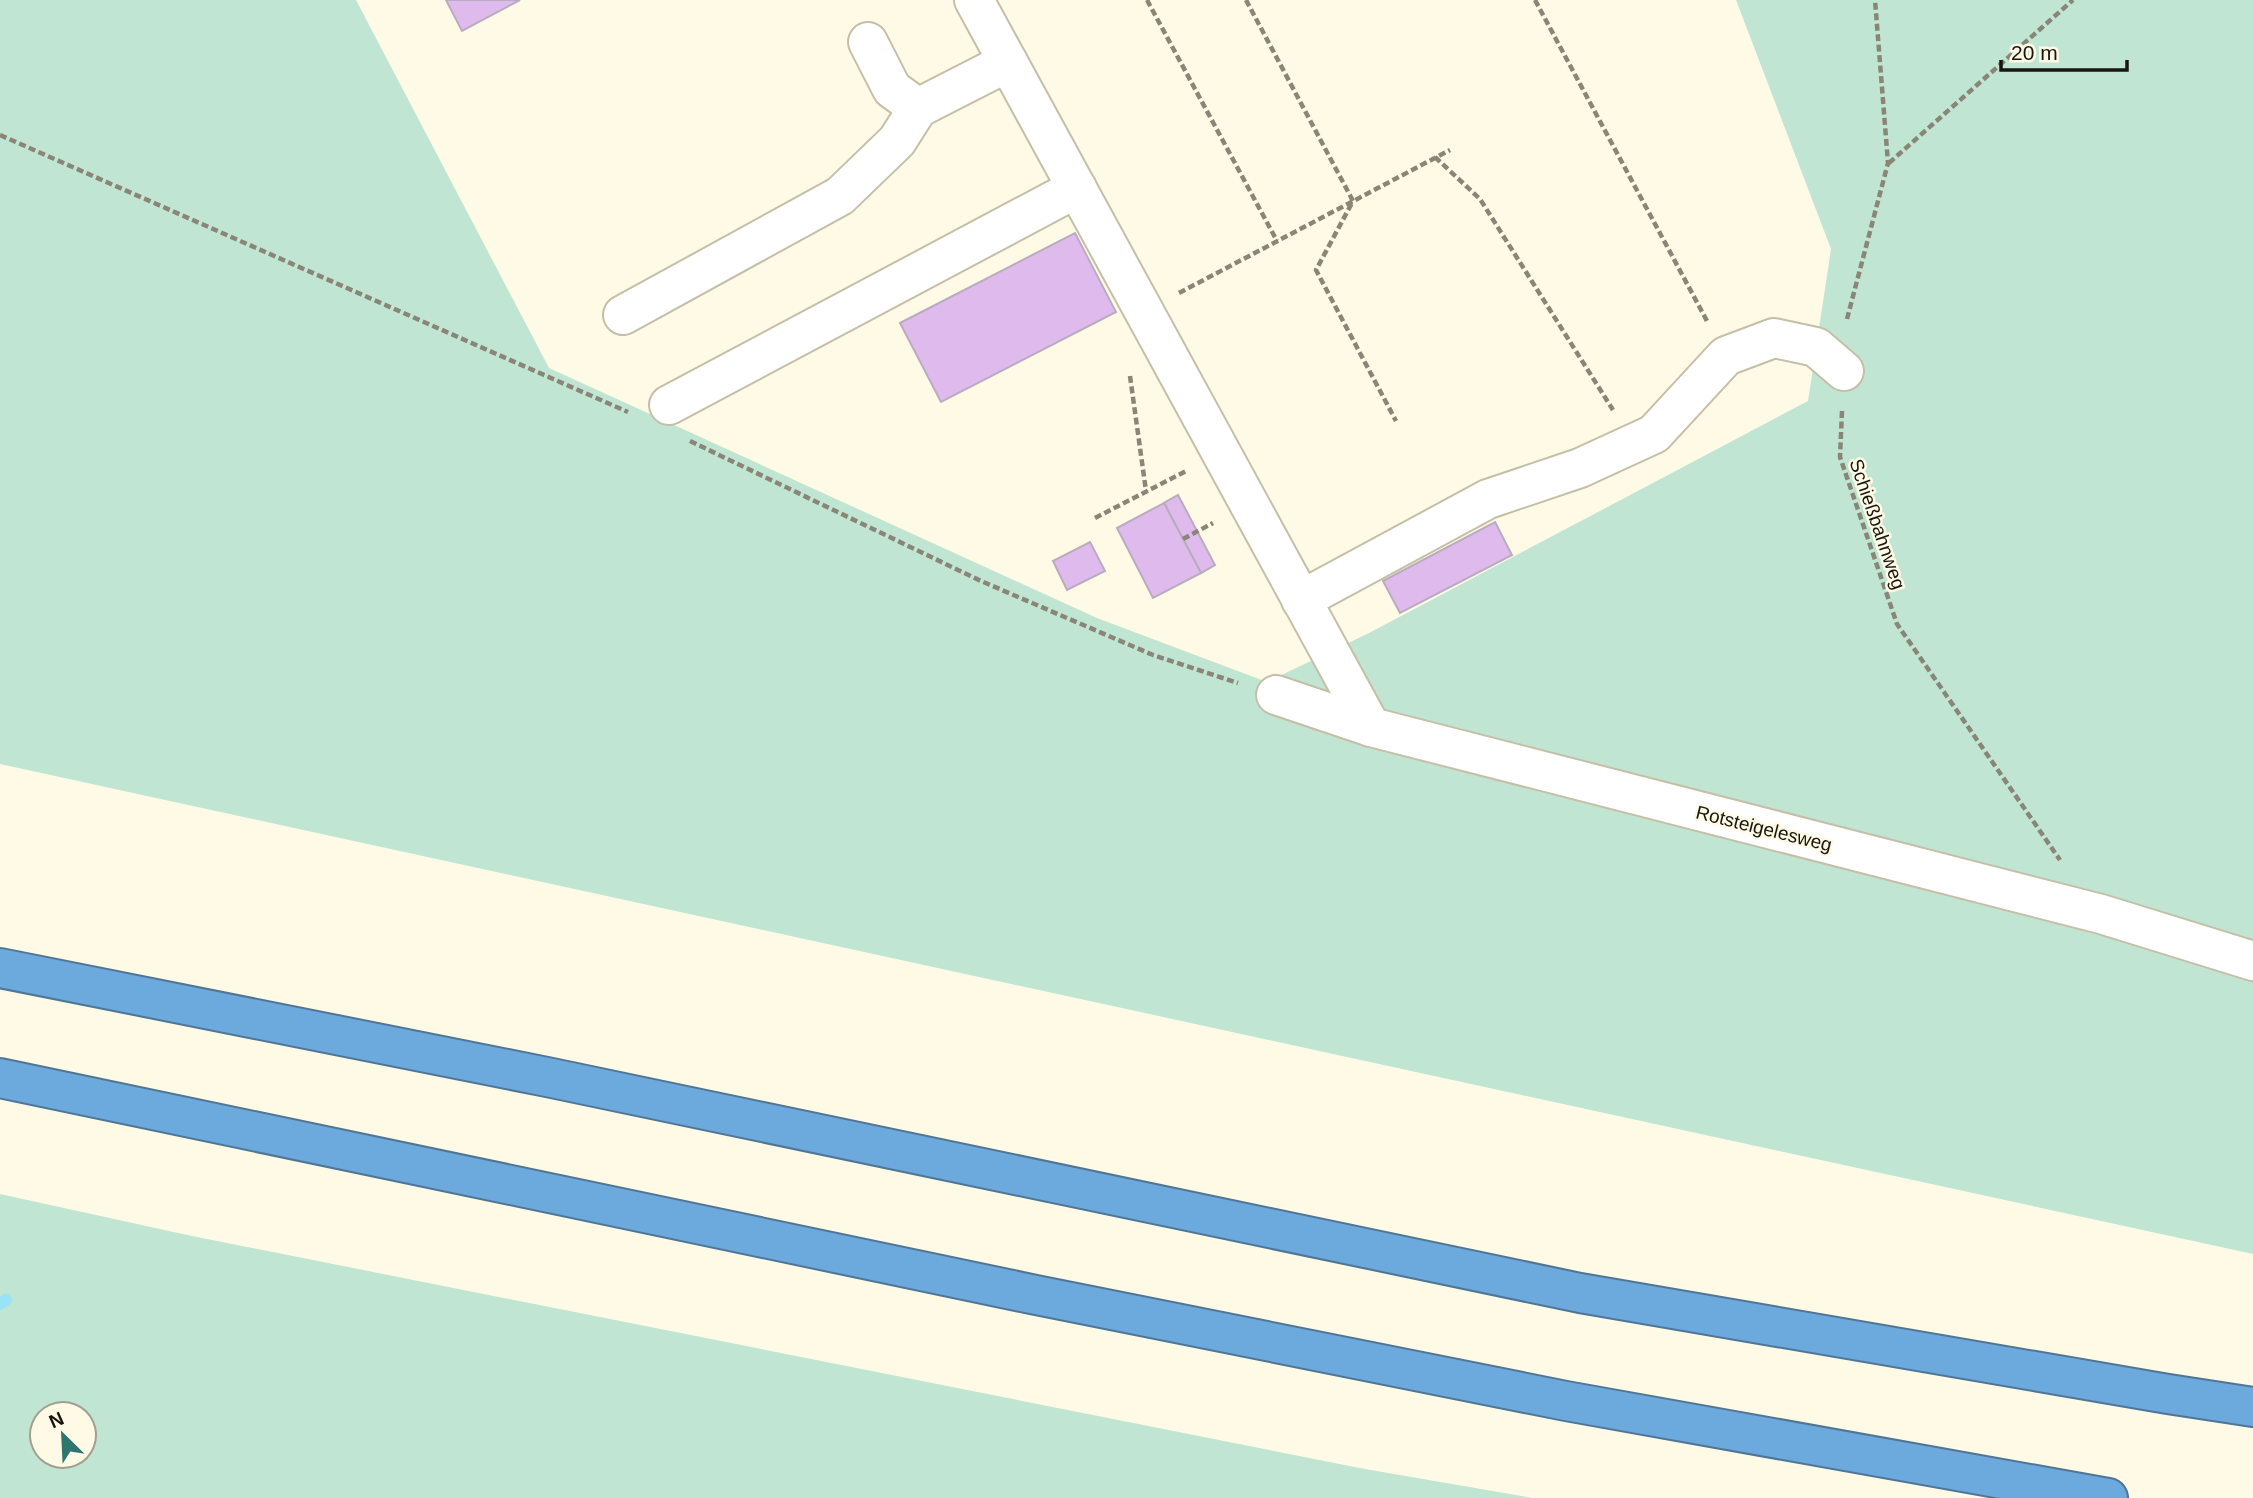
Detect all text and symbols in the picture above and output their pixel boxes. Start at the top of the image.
scale bar [2001,28,2127,72]
text: 20 m [2011,41,2058,64]
street label: Schießbahnweg [1845,456,1910,592]
street label: Rotsteigelesweg [1694,801,1834,856]
north arrow [28,1400,98,1470]
text: N [46,1408,67,1432]

